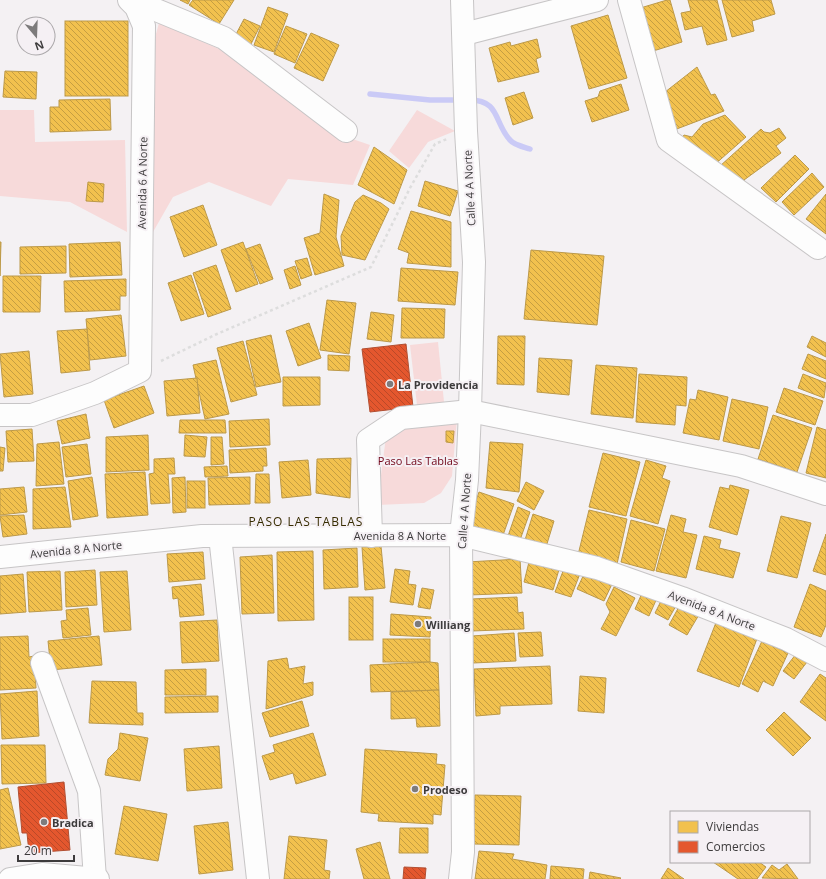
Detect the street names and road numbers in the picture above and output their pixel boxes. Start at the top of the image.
street label: Avenida 6 A Norte [134,137,150,229]
street label: Calle 4 A Norte [460,150,478,226]
street label: Calle 4 A Norte [454,473,474,549]
street label: Avenida 8 A Norte [354,528,446,543]
street label: Avenida 8 A Norte [29,537,123,561]
street label: Avenida 8 A Norte [666,586,758,634]

